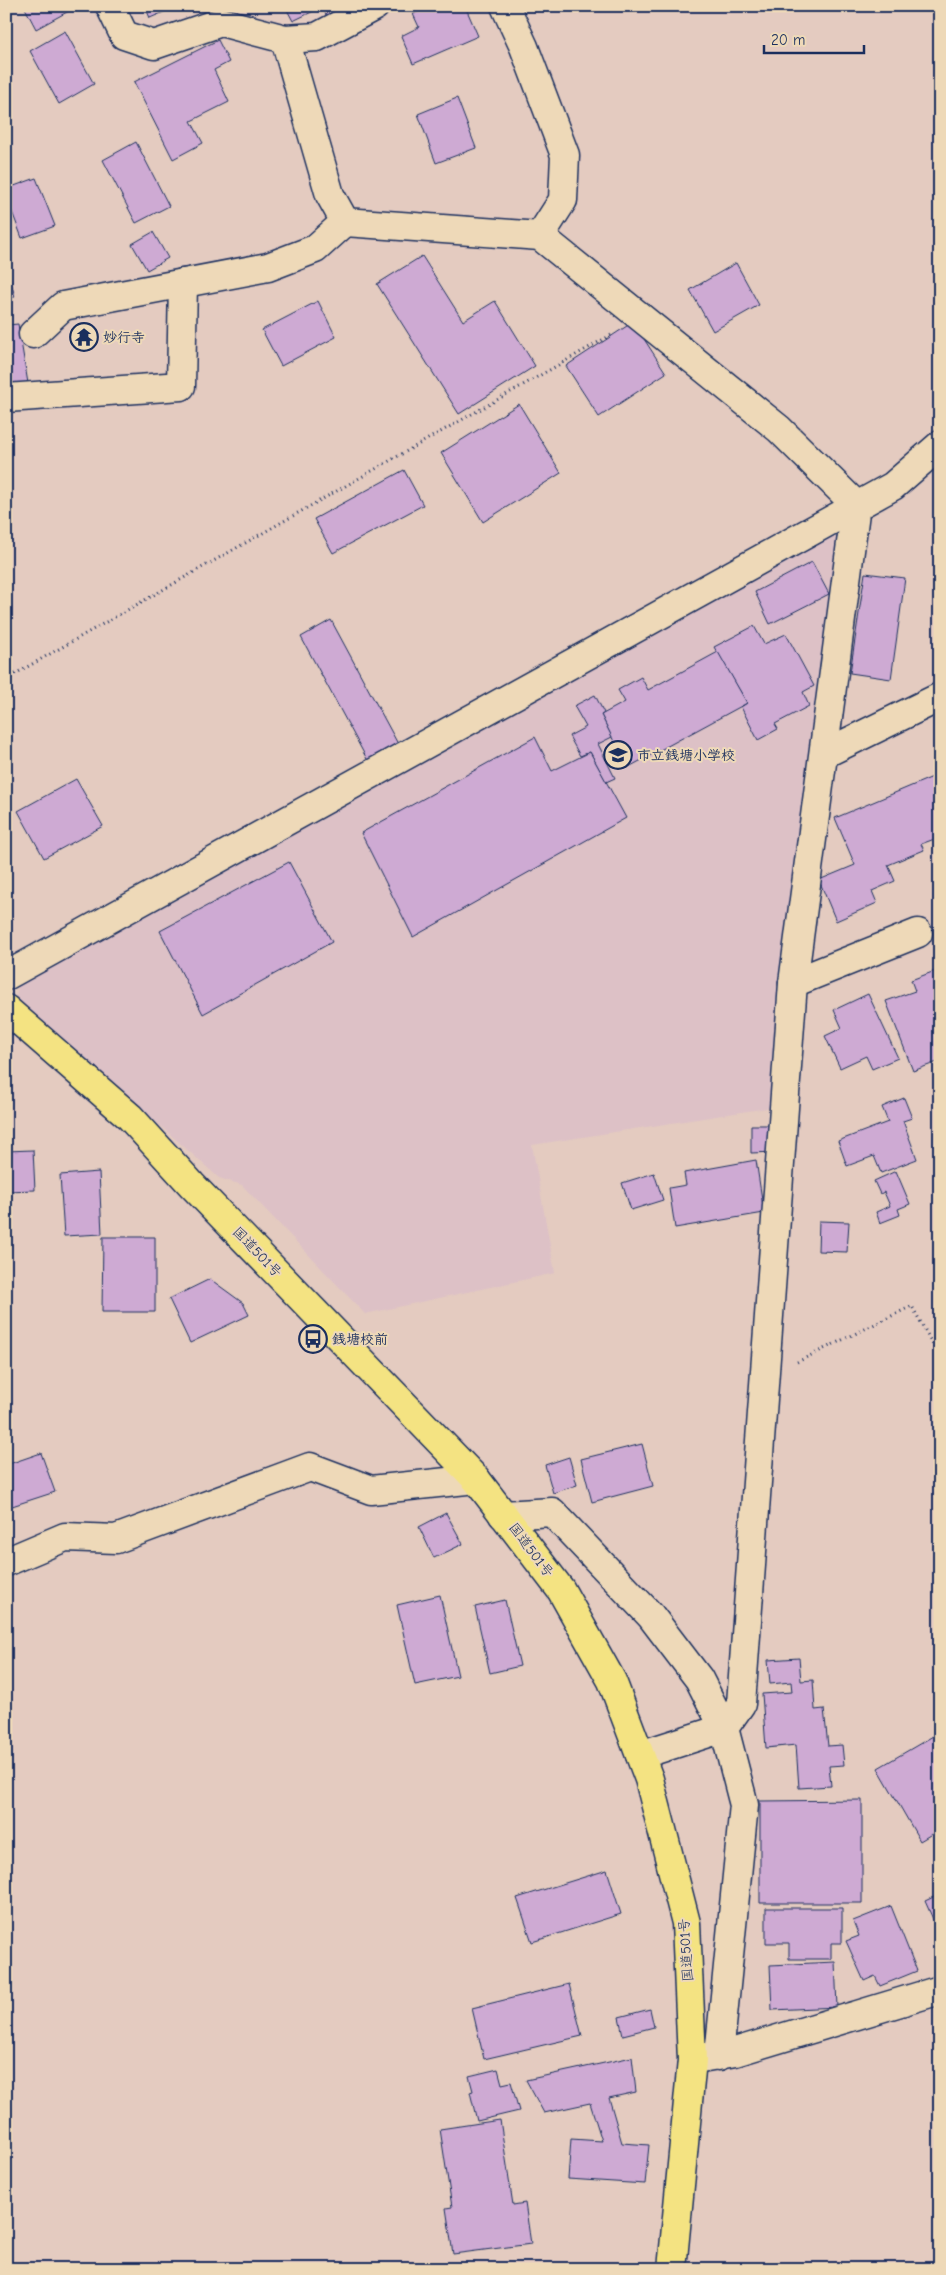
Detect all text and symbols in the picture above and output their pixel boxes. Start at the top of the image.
scale bar [764,22,864,54]
text: 20 m [771,31,805,49]
temple icon: 妙行寺 [69,322,99,352]
place label: 妙行寺 [103,329,145,346]
school or university icon: 市立銭塘小学校 [603,740,633,770]
place label: 市立銭塘小学校 [637,747,735,764]
street label: 国道501号 [229,1223,285,1281]
bus stop icon: 銭塘校前 [298,1324,328,1354]
place label: 銭塘校前 [332,1331,388,1348]
street label: 国道501号 [505,1519,557,1581]
street label: 国道501号 [675,1918,697,1982]

